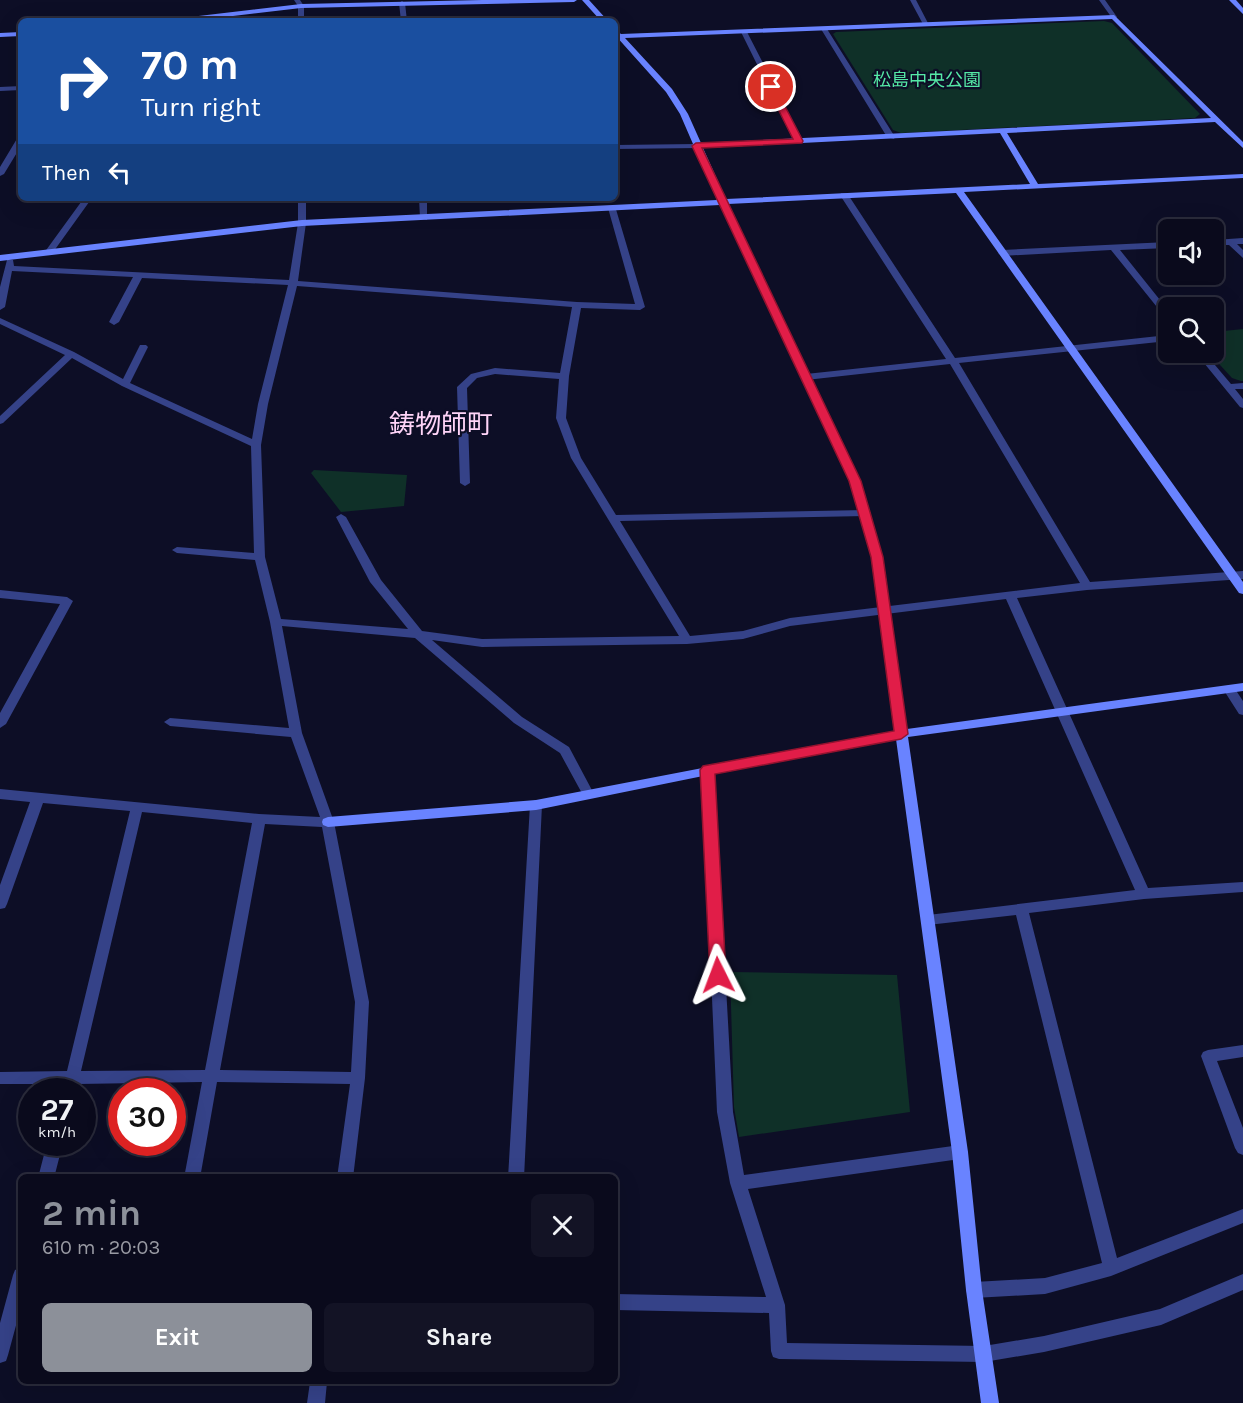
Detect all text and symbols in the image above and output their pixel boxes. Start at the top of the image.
text: 70 m [141,40,239,90]
icon: right [42,42,120,120]
pin [745,61,796,112]
park label: 松島中央公園 [873,69,981,91]
icon: arrive [754,70,787,103]
text: Turn right [141,91,261,123]
icon: left [103,156,136,189]
text: Then [42,160,91,186]
map controls [1158,219,1224,363]
button: sound [1158,219,1224,285]
button: search [1158,297,1224,363]
district label: 鋳物師町 [389,409,493,440]
position arrow [686,943,750,1007]
speed limit sign: 30 [108,1078,186,1156]
text: 27 [40,1092,74,1128]
text: km/h [38,1123,76,1141]
text: 2 min [42,1192,141,1234]
button: close [531,1194,594,1257]
text: 610 m · 20:03 [42,1236,160,1259]
button: Exit [42,1303,312,1372]
button: Share [324,1303,594,1372]

